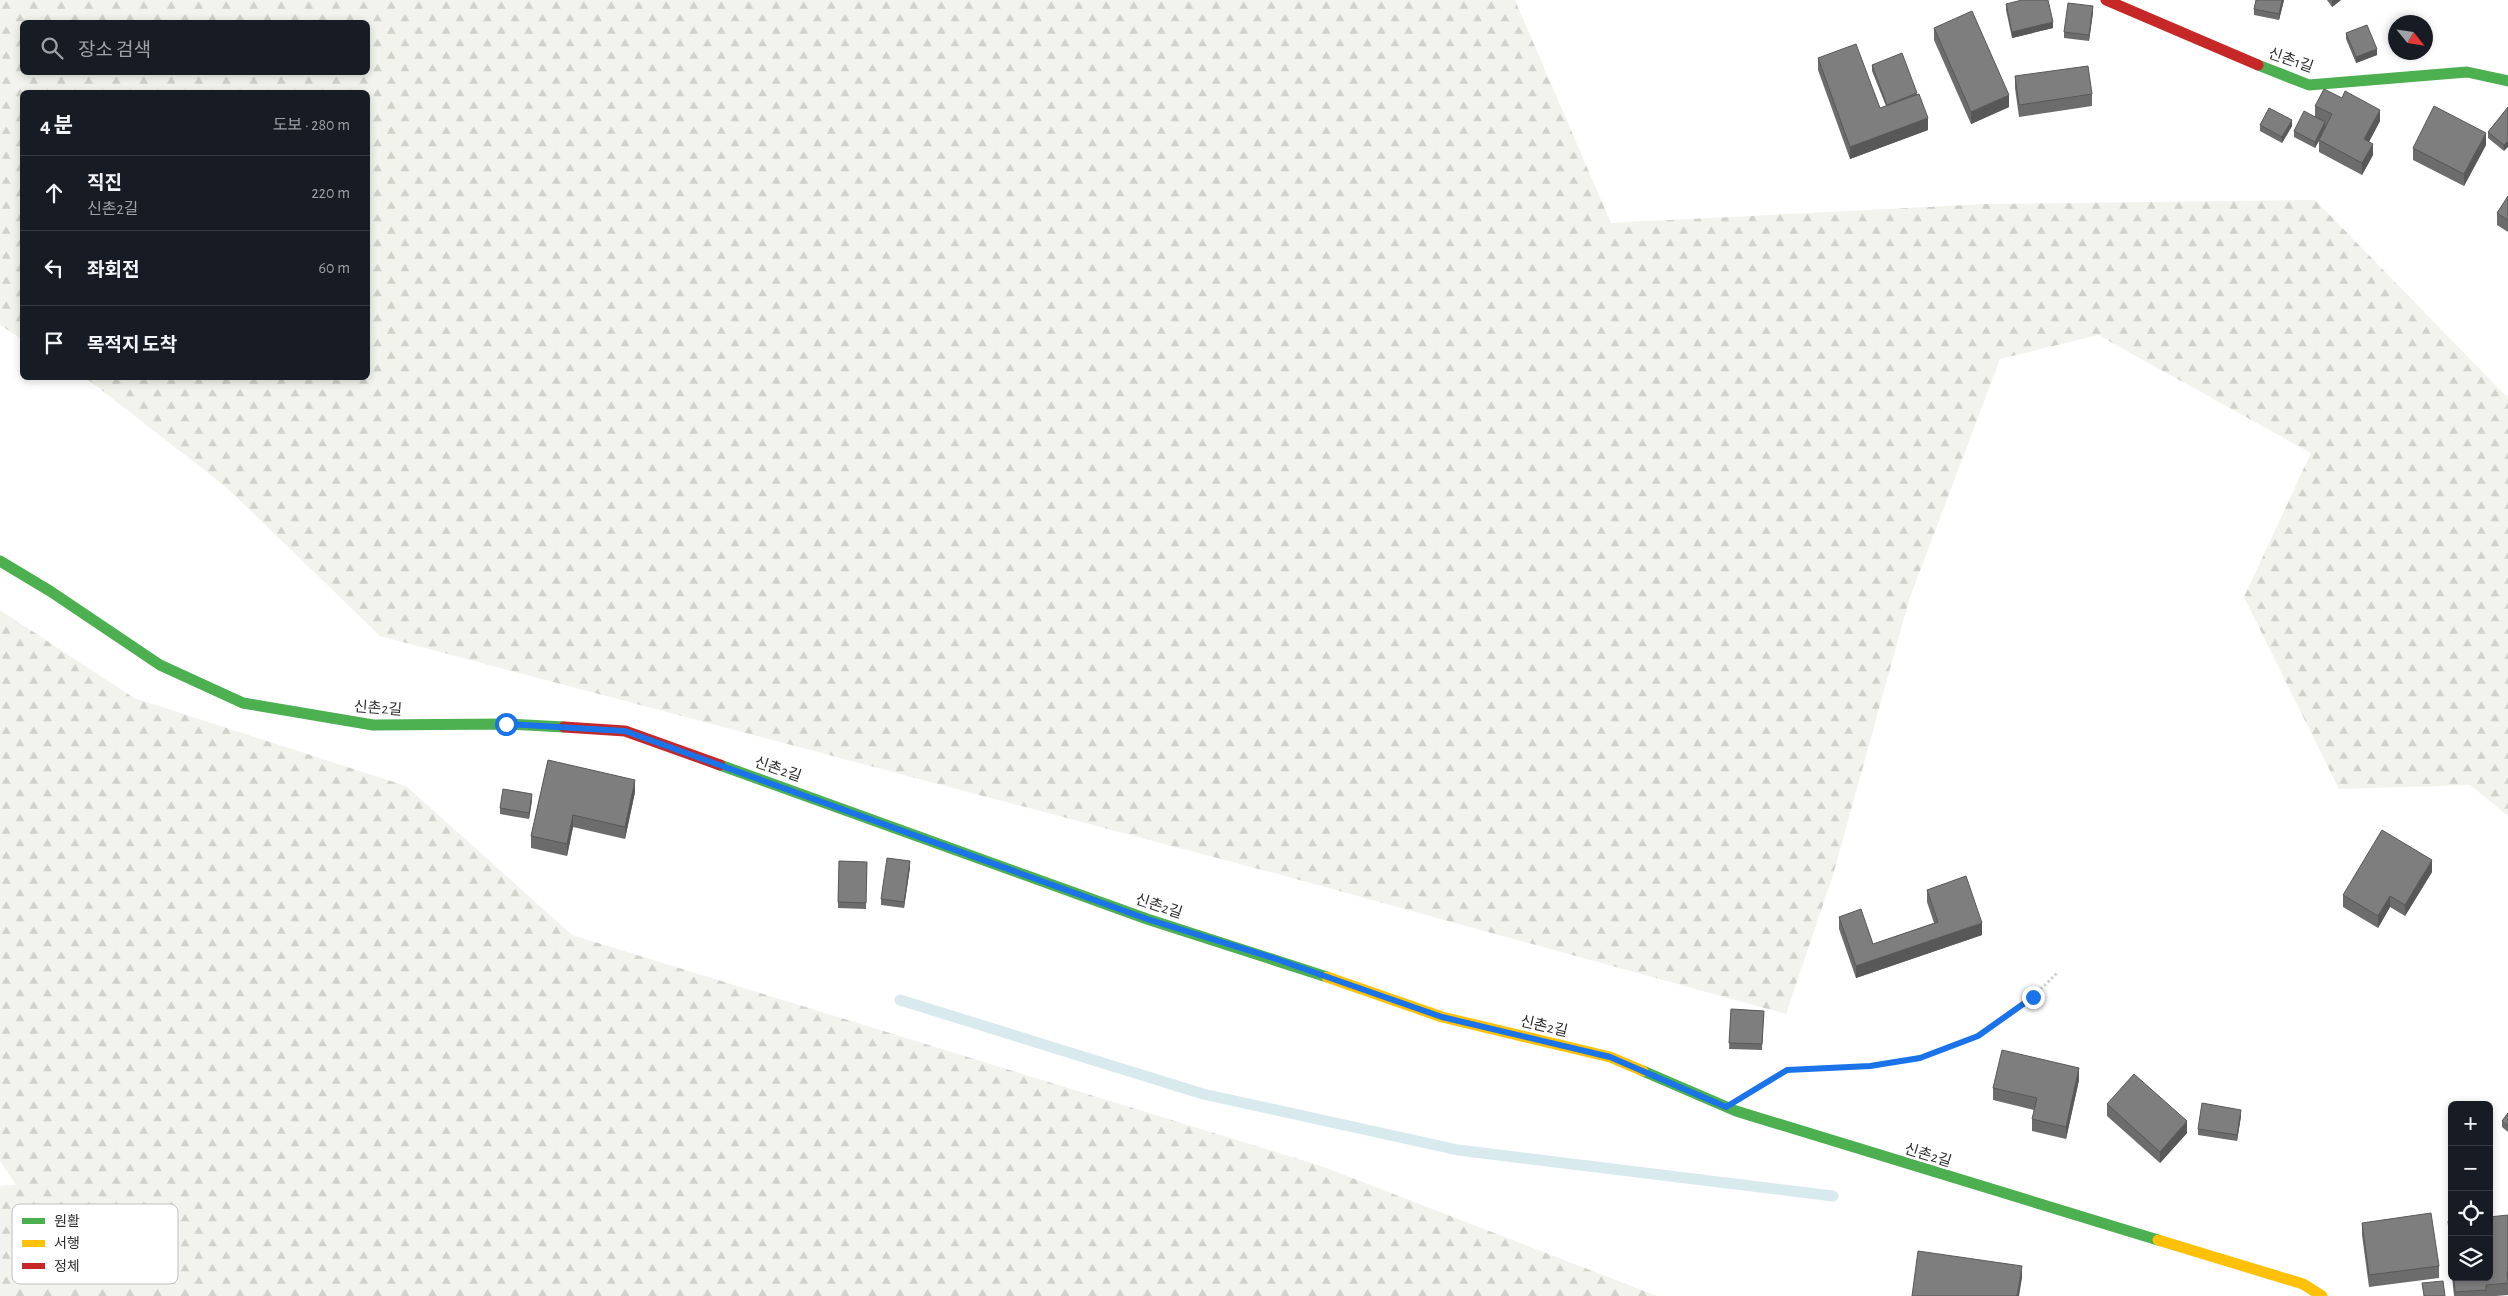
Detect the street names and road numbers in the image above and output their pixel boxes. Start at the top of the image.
street label: 신촌1길 [2266,45,2316,75]
street label: 신촌2길 [353,698,403,718]
street label: 신촌2길 [753,754,803,784]
street label: 신촌2길 [1134,891,1184,921]
street label: 신촌2길 [1519,1013,1569,1039]
street label: 신촌2길 [1903,1140,1953,1170]

